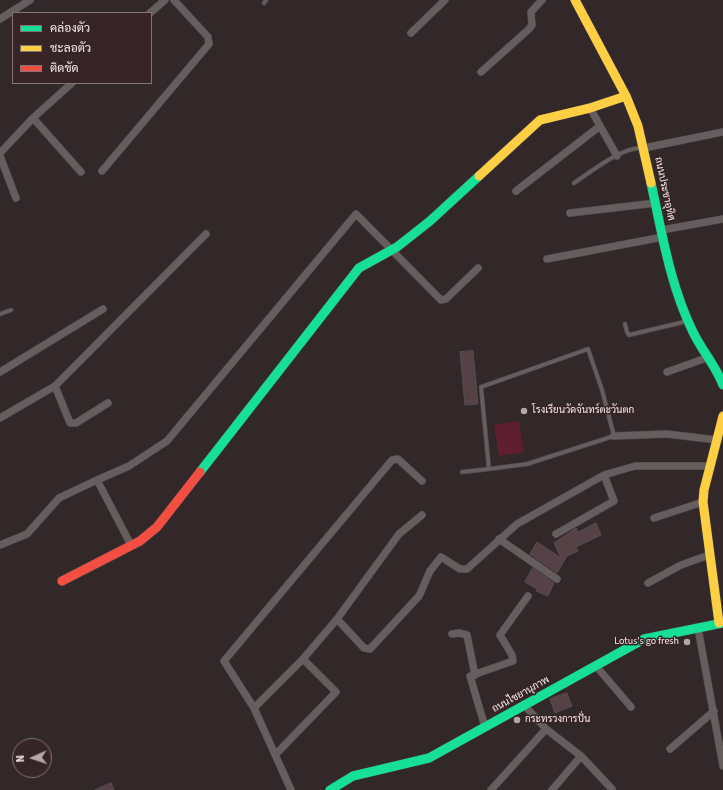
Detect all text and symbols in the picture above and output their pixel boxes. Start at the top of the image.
legend [12,12,152,84]
text: คล่องตัว [50,20,90,37]
text: ชะลอตัว [50,40,91,57]
text: ติดขัด [50,60,79,77]
street label: ถนนประชาอุทิศ [651,156,677,222]
place label: โรงเรียนวัดจันทร์ตะวันตก [532,405,634,417]
marker: โรงเรียนวัดจันทร์ตะวันตก [519,406,529,416]
place label: Lotus's go fresh [614,636,679,648]
marker: Lotus's go fresh [682,637,692,647]
street label: ถนนไชยานุภาพ [490,674,552,716]
place label: กระทรวงการปั่น [525,714,590,726]
marker: กระทรวงการปั่น [512,715,522,725]
north arrow [12,738,52,778]
text: N [13,755,28,763]

